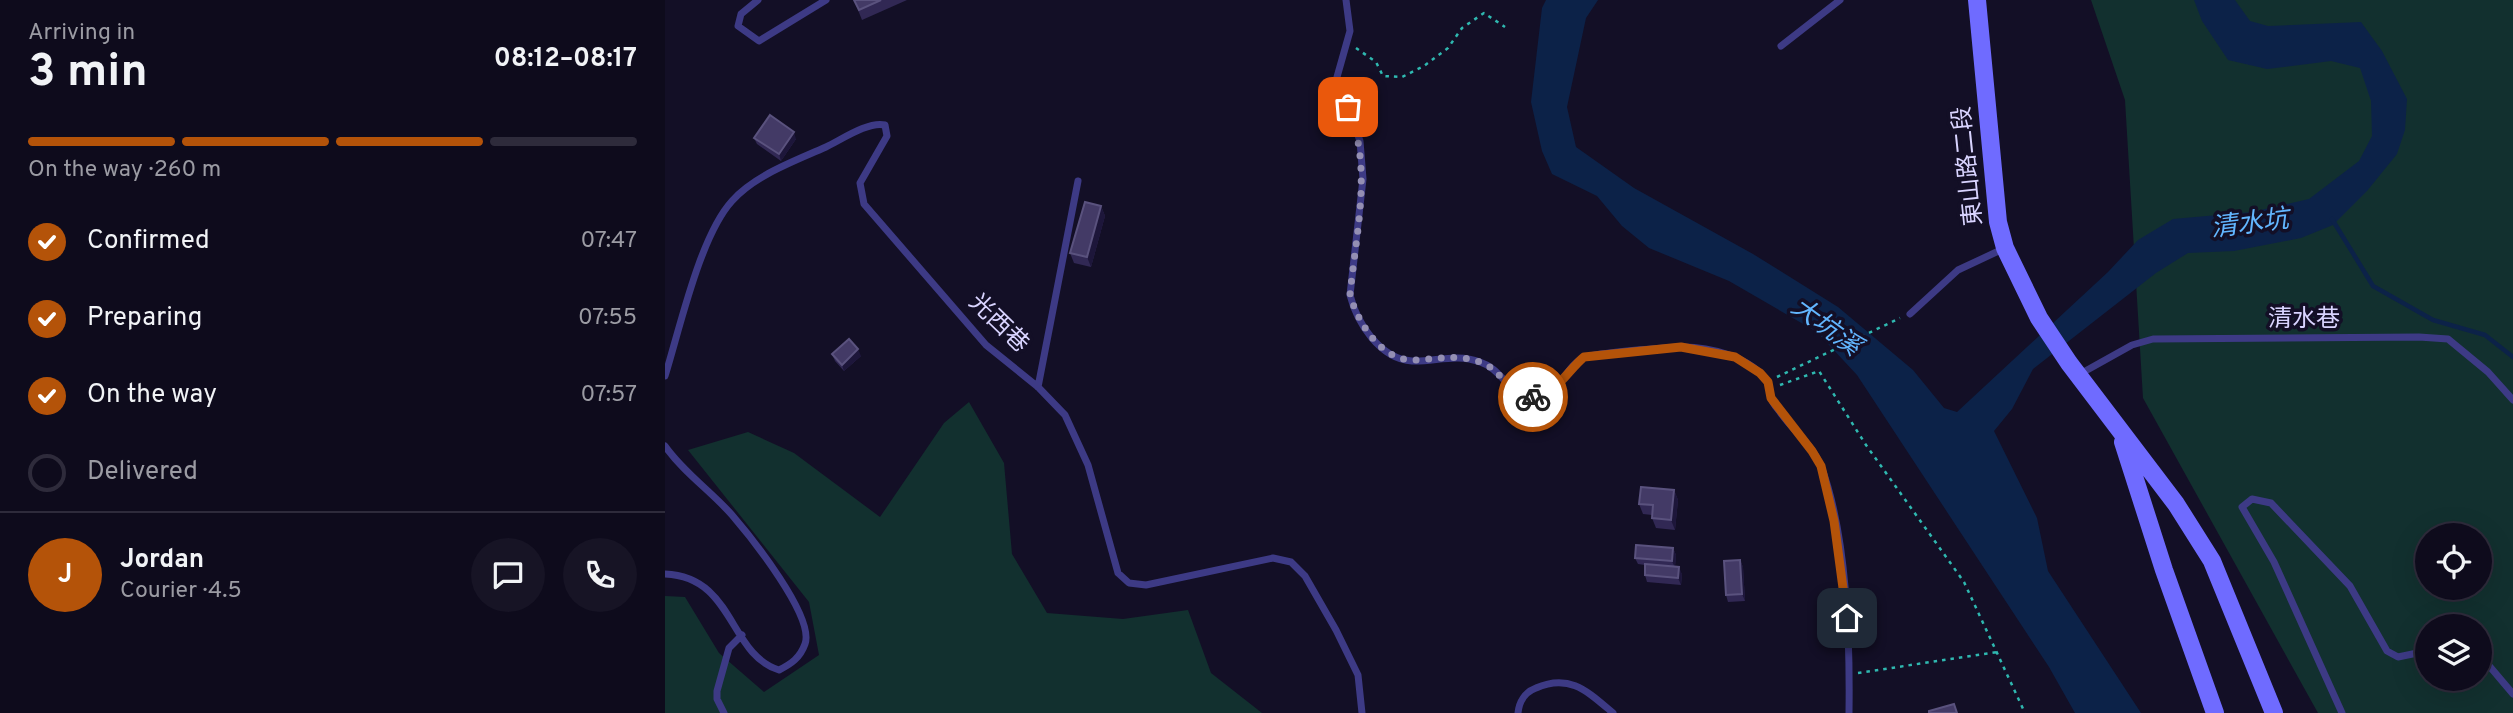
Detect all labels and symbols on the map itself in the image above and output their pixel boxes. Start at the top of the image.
pin [1318,77,1378,137]
street label: 東山路二段 [1948,105,1990,227]
water label: 清水坑 [2209,203,2295,246]
street label: 光西巷 [962,288,1034,360]
water label: 大坑溪 [1784,292,1869,367]
street label: 清水巷 [2268,305,2340,335]
courier [1498,362,1568,432]
pin [1817,588,1877,648]

